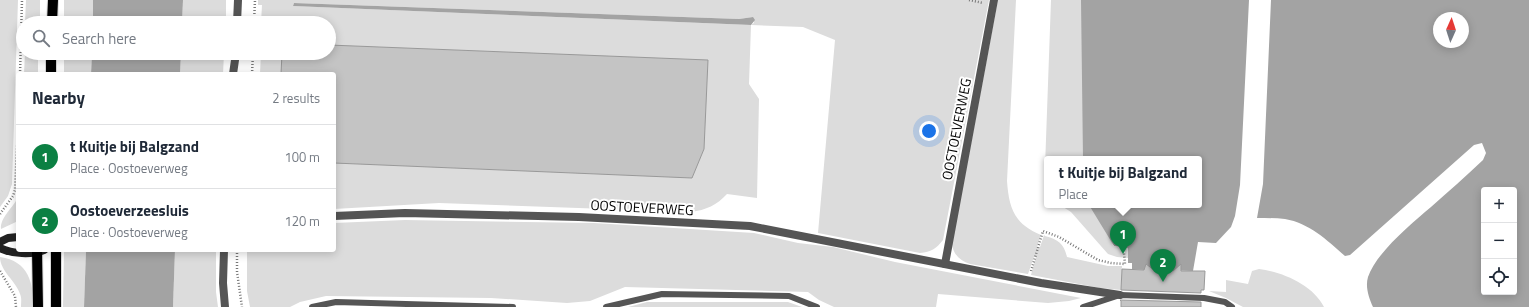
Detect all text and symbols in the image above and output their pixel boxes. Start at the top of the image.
north arrow [1433,12,1469,48]
search box [16,16,336,60]
icon: search [30,27,52,49]
text: Search here [62,27,136,50]
street label: OOSTOEVERWEG [936,76,976,182]
text: Nearby [32,85,85,111]
text: 2 results [272,88,320,108]
your location [919,121,939,141]
text: t Kuitje bij Balgzand [70,135,199,158]
text: 1 [41,147,49,167]
text: 100 m [284,147,320,167]
popup [1044,156,1202,208]
text: Place · Oostoeverweg [70,158,188,178]
text: t Kuitje bij Balgzand [1059,161,1187,184]
text: Place [1059,184,1088,204]
map controls [1481,187,1517,295]
button: + [1481,187,1517,223]
street label: OOSTOEVERWEG [590,194,694,220]
text: Oostoeverzeesluis [70,199,189,222]
text: 2 [41,211,49,231]
text: 120 m [284,211,320,231]
pin: 1 [1110,221,1136,254]
text: Place · Oostoeverweg [70,222,188,242]
button: − [1481,223,1517,259]
pin: 2 [1150,249,1176,282]
button: locate [1481,259,1517,295]

